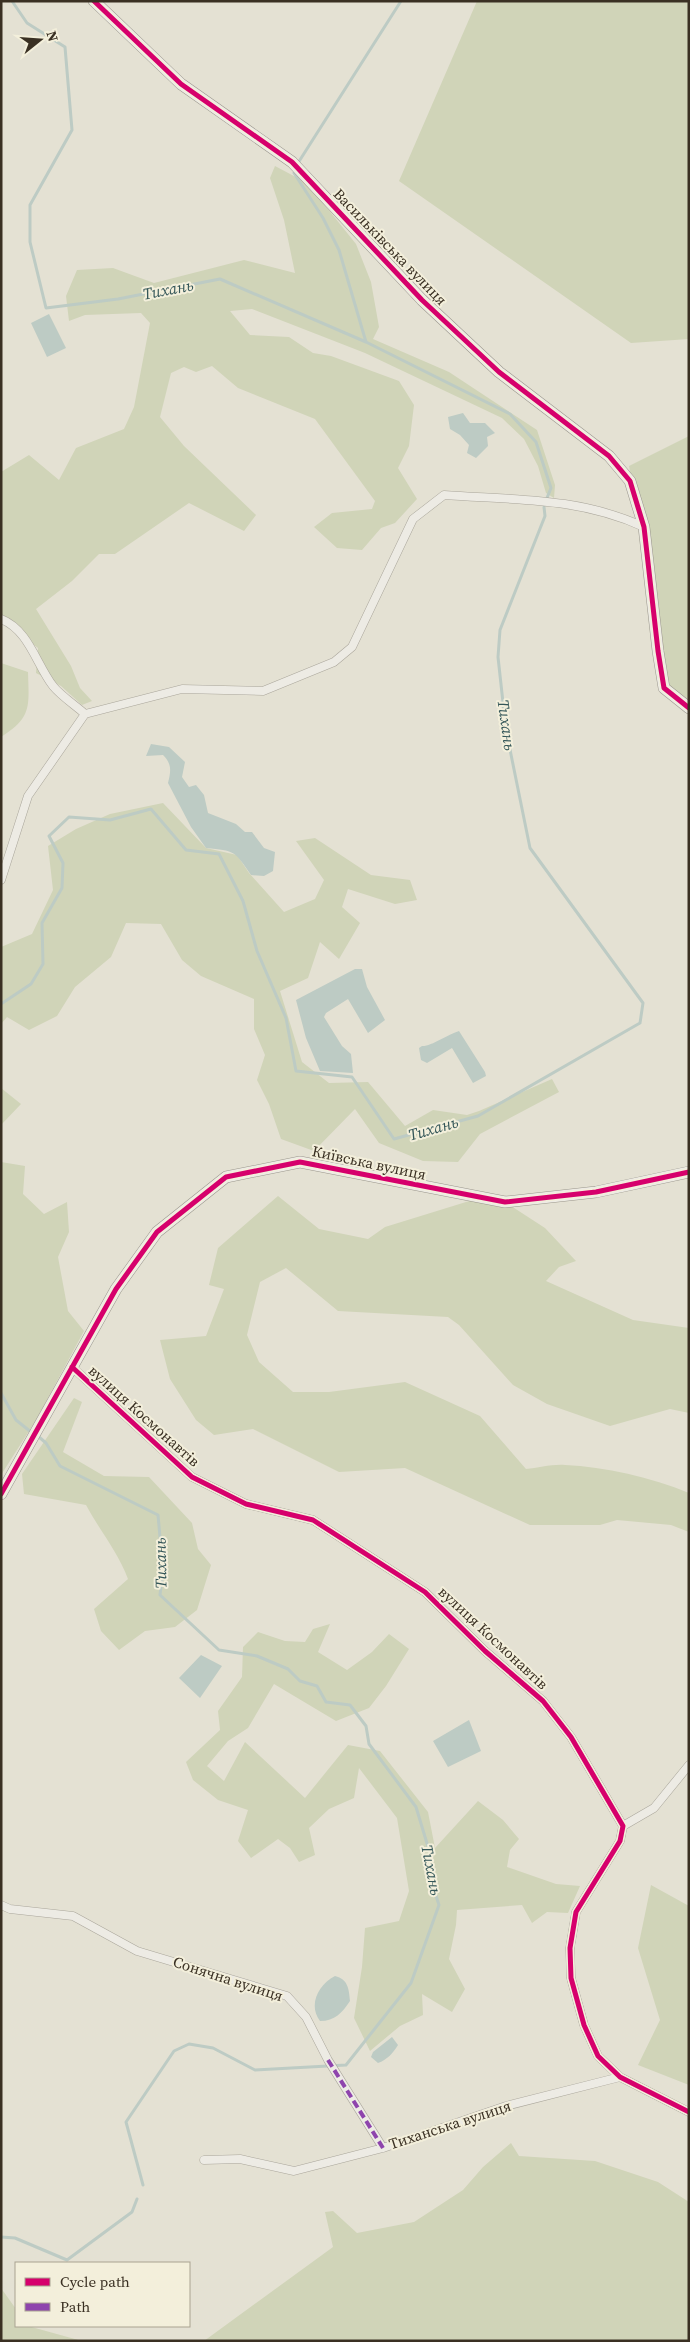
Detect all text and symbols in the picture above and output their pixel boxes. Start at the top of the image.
north arrow [15,15,65,65]
text: N [41,28,63,44]
street label: Васильківська вулиця [329,184,452,310]
water label: Тихань [141,273,195,305]
water label: Тихань [493,698,521,752]
water label: Тихань [405,1110,461,1146]
street label: Київська вулиця [310,1140,428,1185]
street label: вулиця Космонавтів [84,1360,205,1471]
water label: Тихань [149,1537,171,1589]
street label: вулиця Космонавтів [434,1581,553,1694]
water label: Тихань [416,1843,448,1897]
street label: Сонячна вулиця [170,1951,286,2006]
street label: Тиханська вулиця [386,2095,514,2154]
legend [15,2262,190,2327]
text: Cycle path [60,2271,130,2292]
text: Path [60,2296,90,2317]

